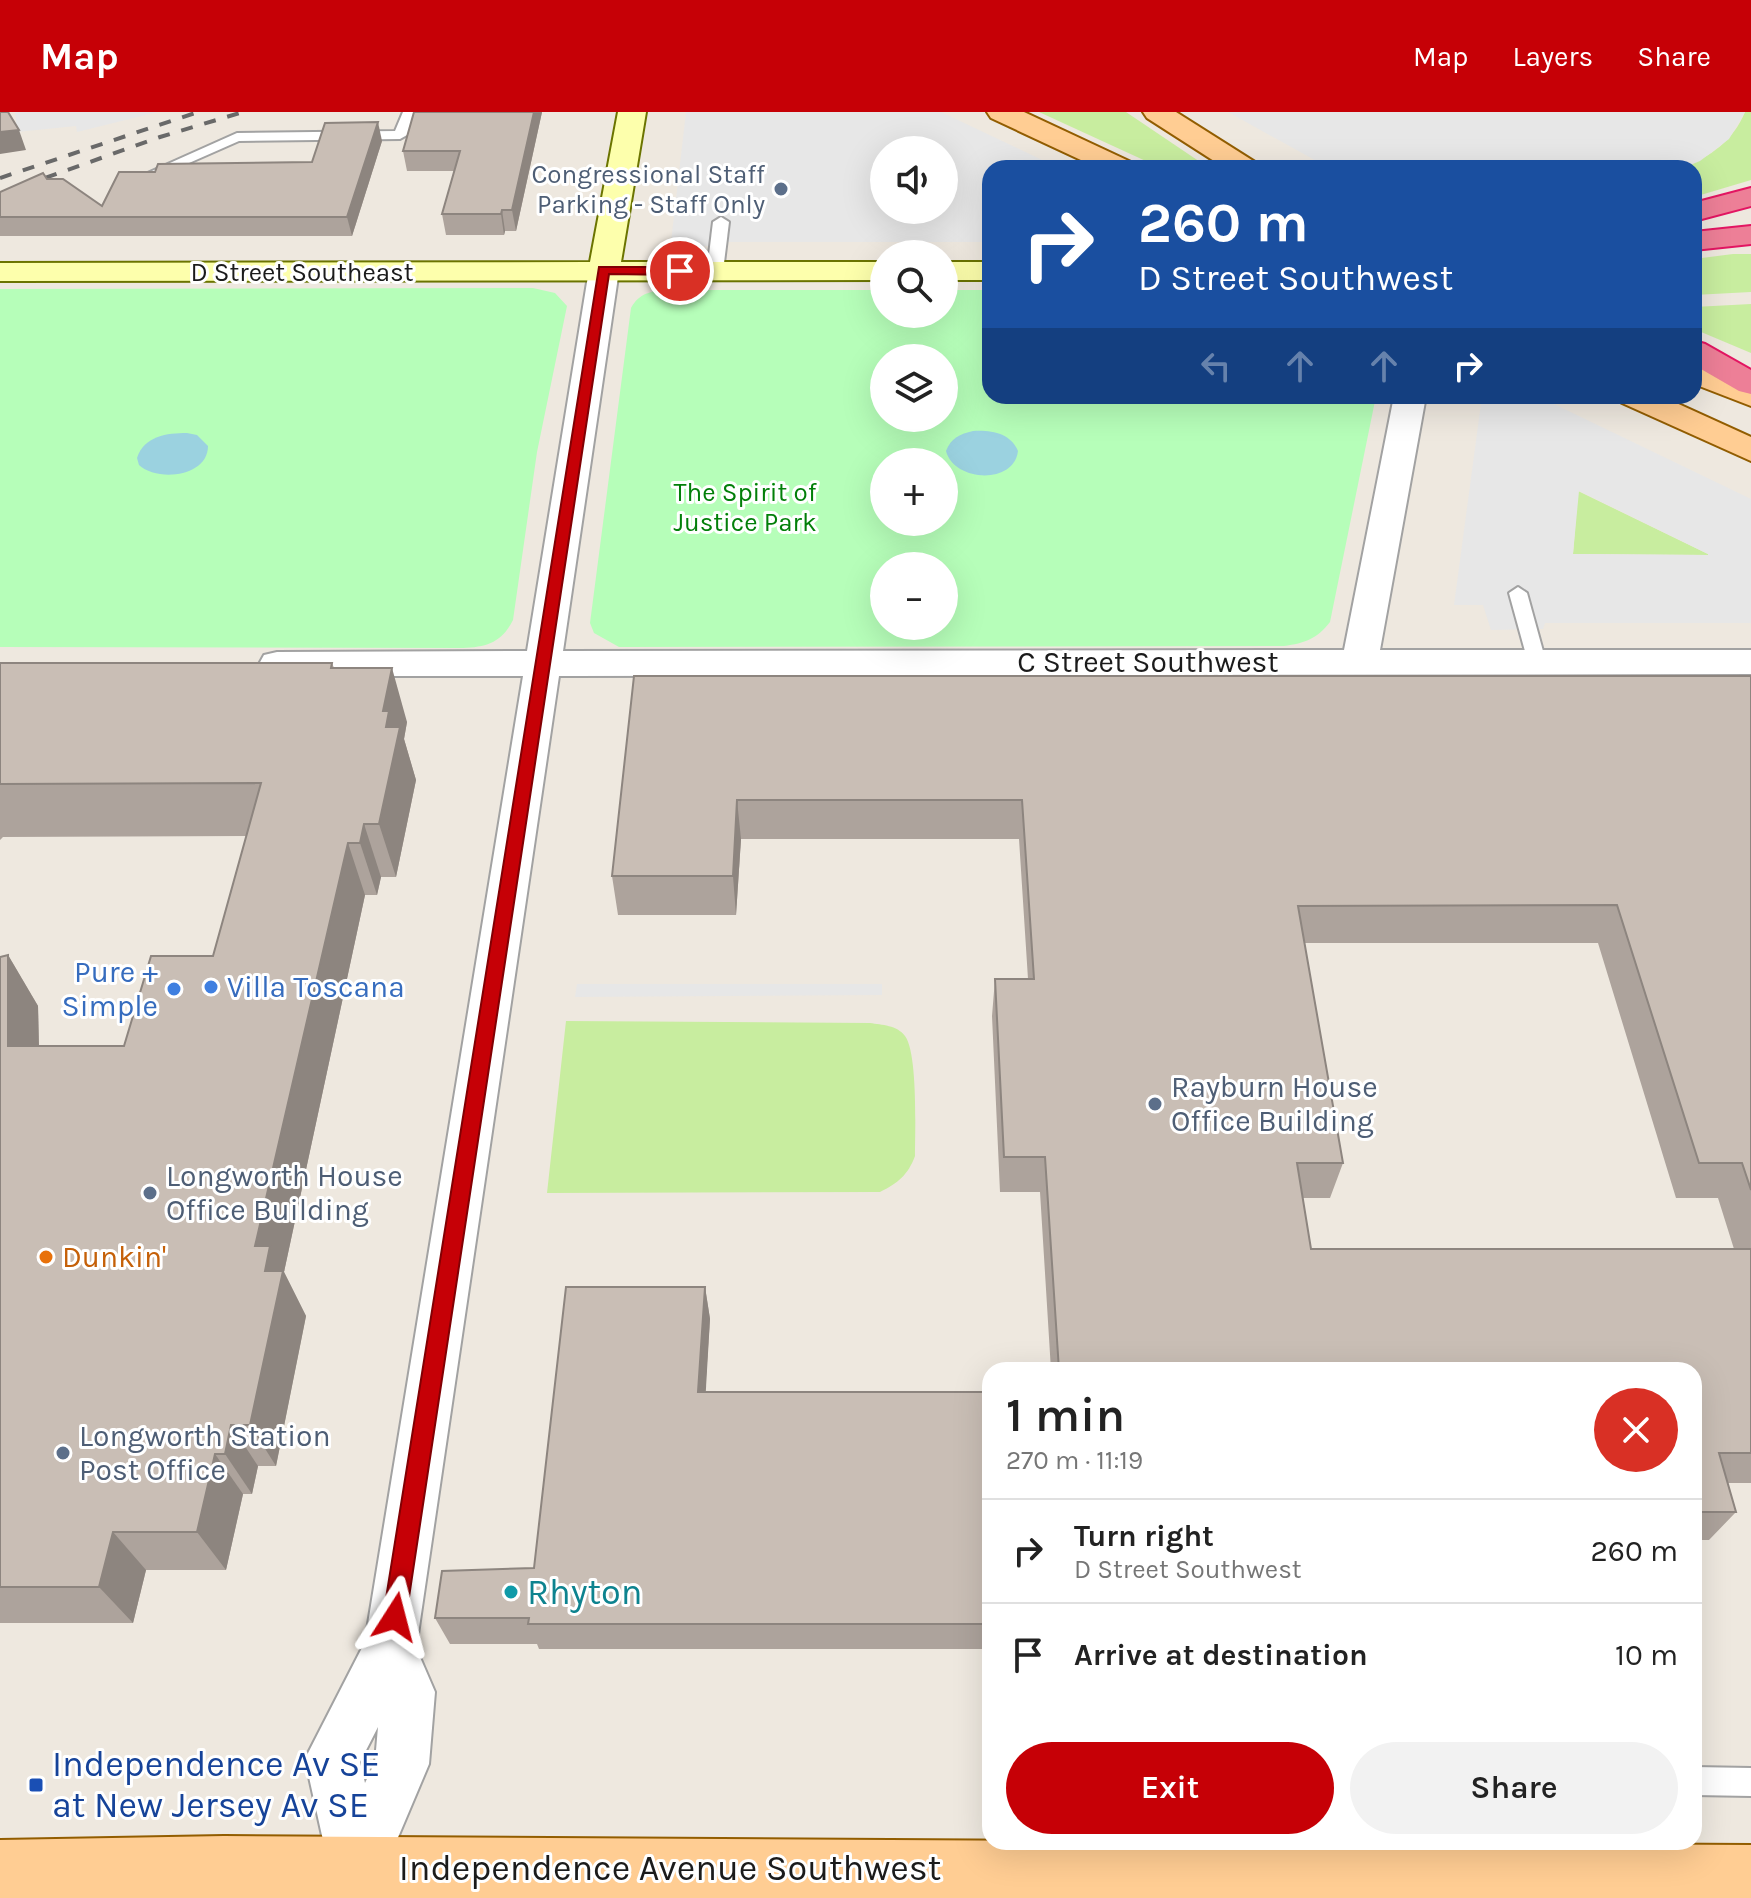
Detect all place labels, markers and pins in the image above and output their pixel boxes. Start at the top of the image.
place label: Congressional Staff Parking - Staff Only [531,159,766,220]
marker: Congressional Staff Parking - Staff Only [772,180,790,198]
pin [646,237,714,305]
place label: Pure + Simple [62,954,158,1024]
place label: Villa Toscana [227,969,405,1005]
marker: Villa Toscana [202,978,220,996]
marker: Pure + Simple [165,980,183,998]
place label: Rayburn House Office Building [1171,1069,1378,1139]
marker: Rayburn House Office Building [1146,1095,1164,1113]
place label: Longworth House Office Building [166,1158,403,1228]
marker: Longworth House Office Building [141,1184,159,1202]
place label: Dunkin' [62,1239,166,1275]
marker: Dunkin' [37,1248,55,1266]
place label: Longworth Station Post Office [79,1418,331,1488]
marker: Longworth Station Post Office [54,1444,72,1462]
place label: Rhyton [527,1571,642,1613]
marker: Rhyton [502,1583,520,1601]
place label: Independence Av SE at New Jersey Av SE [52,1743,381,1826]
marker: Independence Av SE at New Jersey Av SE [27,1776,45,1794]

